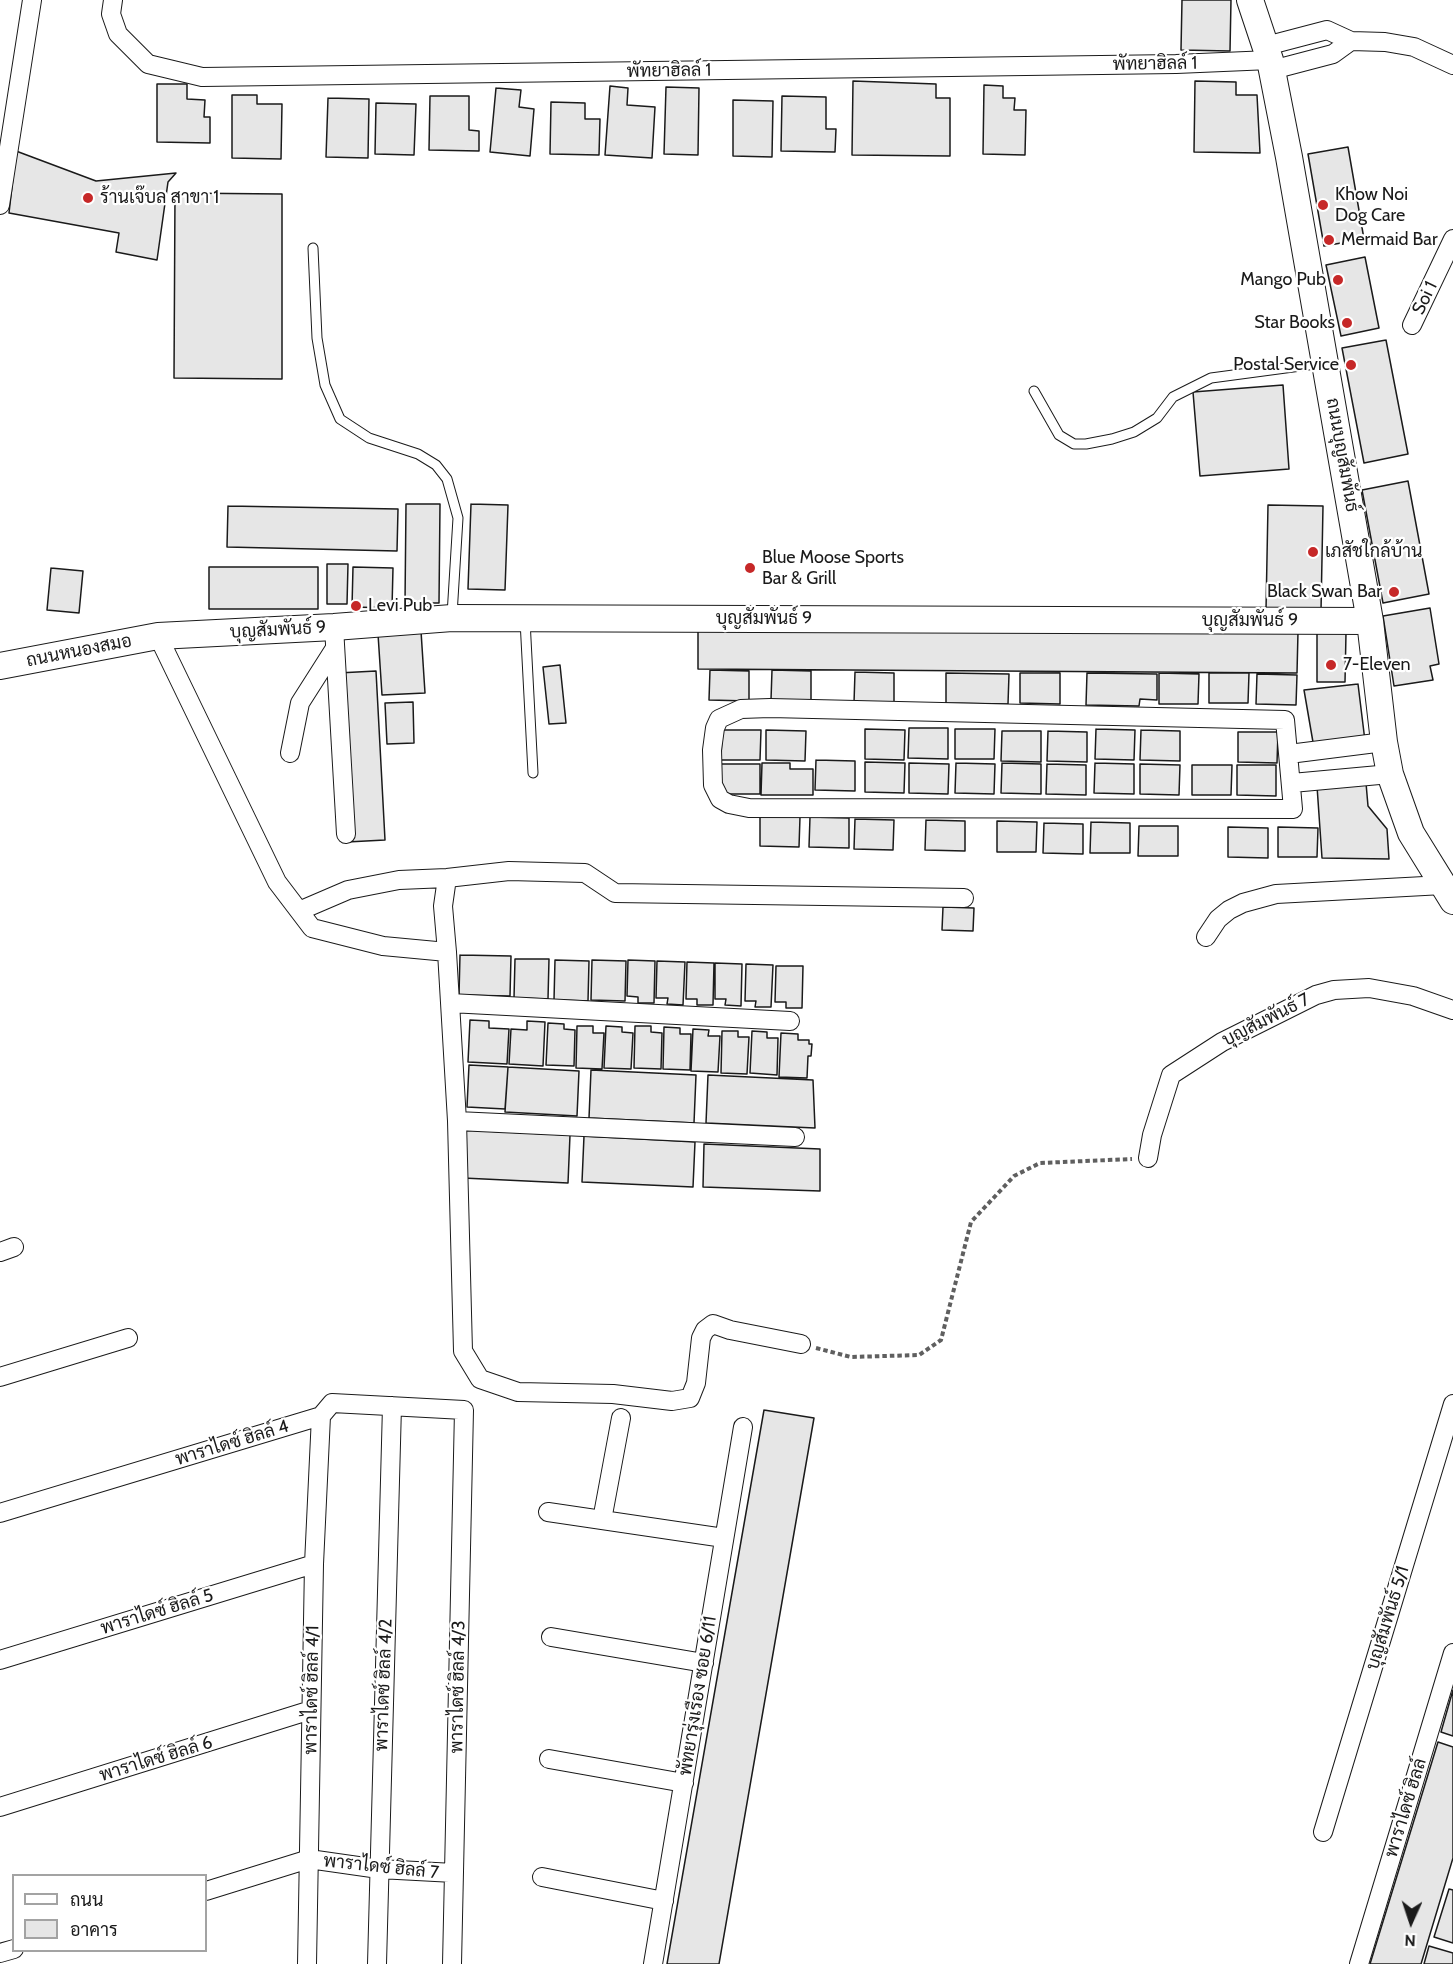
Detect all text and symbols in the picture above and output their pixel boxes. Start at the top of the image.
street label: พัทยาฮิลล์ 1 [1112,52,1198,76]
street label: พัทยาฮิลล์ 1 [626,59,712,83]
place label: Khow Noi Dog Care [1335,184,1408,226]
place label: ร้านเจ๊บล สาขา 1 [100,187,219,209]
marker: ร้านเจ๊บล สาขา 1 [81,191,95,205]
marker: Khow Noi Dog Care [1316,198,1330,212]
place label: Mermaid Bar [1341,229,1438,251]
marker: Mermaid Bar [1322,233,1336,247]
place label: Mango Pub [1240,269,1326,291]
marker: Mango Pub [1331,273,1345,287]
street label: Soi 1 [1408,278,1442,318]
place label: Star Books [1254,312,1335,334]
marker: Star Books [1340,316,1354,330]
place label: Postal Service [1233,354,1339,376]
marker: Postal Service [1344,358,1358,372]
street label: ถนนบุญสัมพันธ์ [1321,396,1363,514]
place label: เภสัชใกล้บ้าน [1325,541,1422,563]
marker: เภสัชใกล้บ้าน [1306,545,1320,559]
place label: Blue Moose Sports Bar & Grill [762,547,904,590]
marker: Blue Moose Sports Bar & Grill [743,561,757,575]
place label: Black Swan Bar [1267,581,1382,603]
marker: Black Swan Bar [1387,585,1401,599]
place label: Levi Pub [368,595,432,617]
marker: Levi Pub [349,599,363,613]
street label: บุญสัมพันธ์ 9 [716,608,812,630]
street label: บุญสัมพันธ์ 9 [1202,610,1298,632]
street label: บุญสัมพันธ์ 9 [229,617,327,643]
street label: ถนนหนองสมอ [24,630,134,672]
place label: 7-Eleven [1343,654,1411,676]
marker: 7-Eleven [1324,658,1338,672]
street label: บุญสัมพันธ์ 7 [1219,989,1313,1051]
street label: พาราไดซ์ ฮิลล์ 4 [173,1416,291,1470]
street label: บุญสัมพันธ์ 5/1 [1362,1563,1414,1673]
street label: พาราไดซ์ ฮิลล์ 5 [98,1585,216,1639]
street label: พัทยารุ่งเรือง ซอย 6/11 [675,1615,721,1777]
street label: พาราไดซ์ ฮิลล์ 4/2 [371,1618,397,1752]
street label: พาราไดซ์ ฮิลล์ 4/3 [446,1620,470,1754]
street label: พาราไดซ์ ฮิลล์ 4/1 [300,1625,324,1755]
street label: พาราไดซ์ ฮิลล์ 6 [97,1732,215,1786]
street label: พาราไดซ์ ฮิลล์ [1381,1756,1431,1860]
street label: พาราไดซ์ ฮิลล์ 7 [322,1850,440,1884]
legend [12,1874,207,1952]
text: ถนน [70,1889,103,1911]
north arrow [1381,1892,1441,1952]
text: อาคาร [70,1919,118,1941]
text: N [1404,1931,1416,1950]

